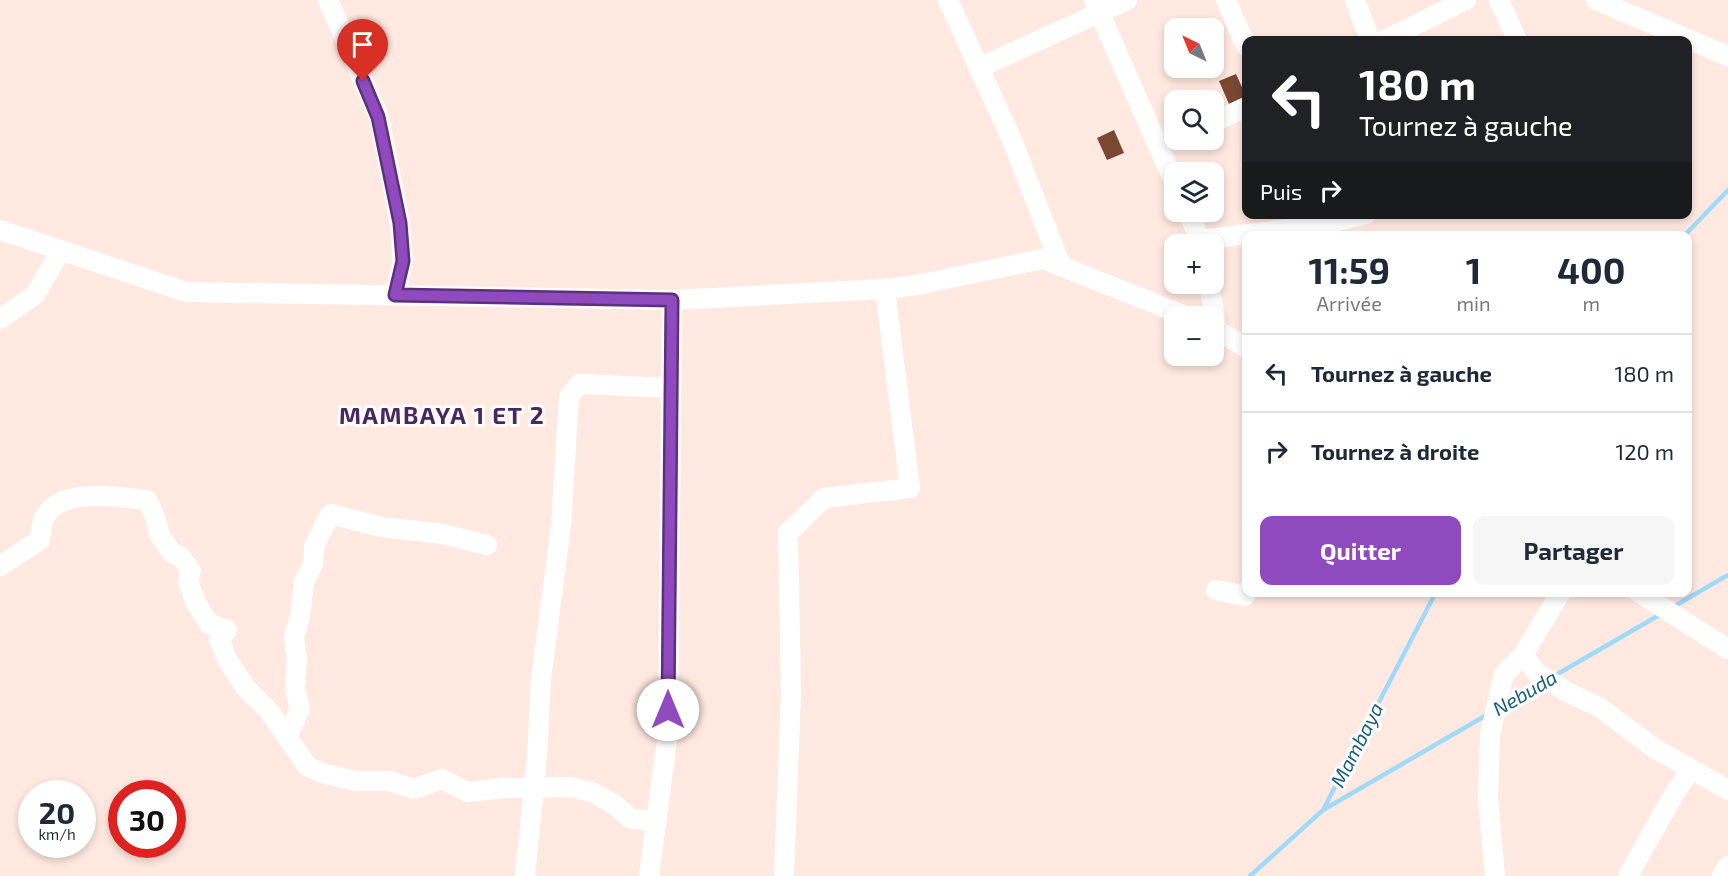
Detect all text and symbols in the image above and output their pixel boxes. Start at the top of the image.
north arrow [1164,18,1224,78]
map controls [1164,18,1224,366]
pin [337,19,388,81]
icon: arrive [346,28,379,61]
text: 180 m [1359,58,1476,108]
icon: left [1260,60,1338,138]
button: search [1164,90,1224,150]
text: Tournez à gauche [1359,109,1573,141]
button: layers [1164,162,1224,222]
icon: right [1314,174,1347,207]
text: Puis [1260,178,1302,204]
button: + [1164,234,1224,294]
text: 11:59 [1309,248,1390,291]
text: 1 [1466,248,1481,291]
text: 400 [1557,248,1625,291]
text: Arrivée [1317,291,1382,315]
text: min [1456,291,1491,315]
text: m [1583,291,1600,315]
button: − [1164,306,1224,366]
icon: left [1260,357,1293,390]
text: Tournez à gauche [1311,360,1492,386]
text: 180 m [1614,360,1674,386]
district label: MAMBAYA 1 ET 2 [339,400,545,429]
icon: right [1260,435,1293,468]
text: Tournez à droite [1311,438,1480,464]
text: 120 m [1615,438,1674,464]
button: Quitter [1260,516,1461,585]
button: Partager [1473,516,1674,585]
water label: Nebuda [1488,664,1561,720]
position arrow [636,678,700,742]
water label: Mambaya [1325,698,1388,791]
speed limit sign: 30 [108,780,186,858]
text: 20 [39,794,75,830]
text: km/h [38,825,76,843]

